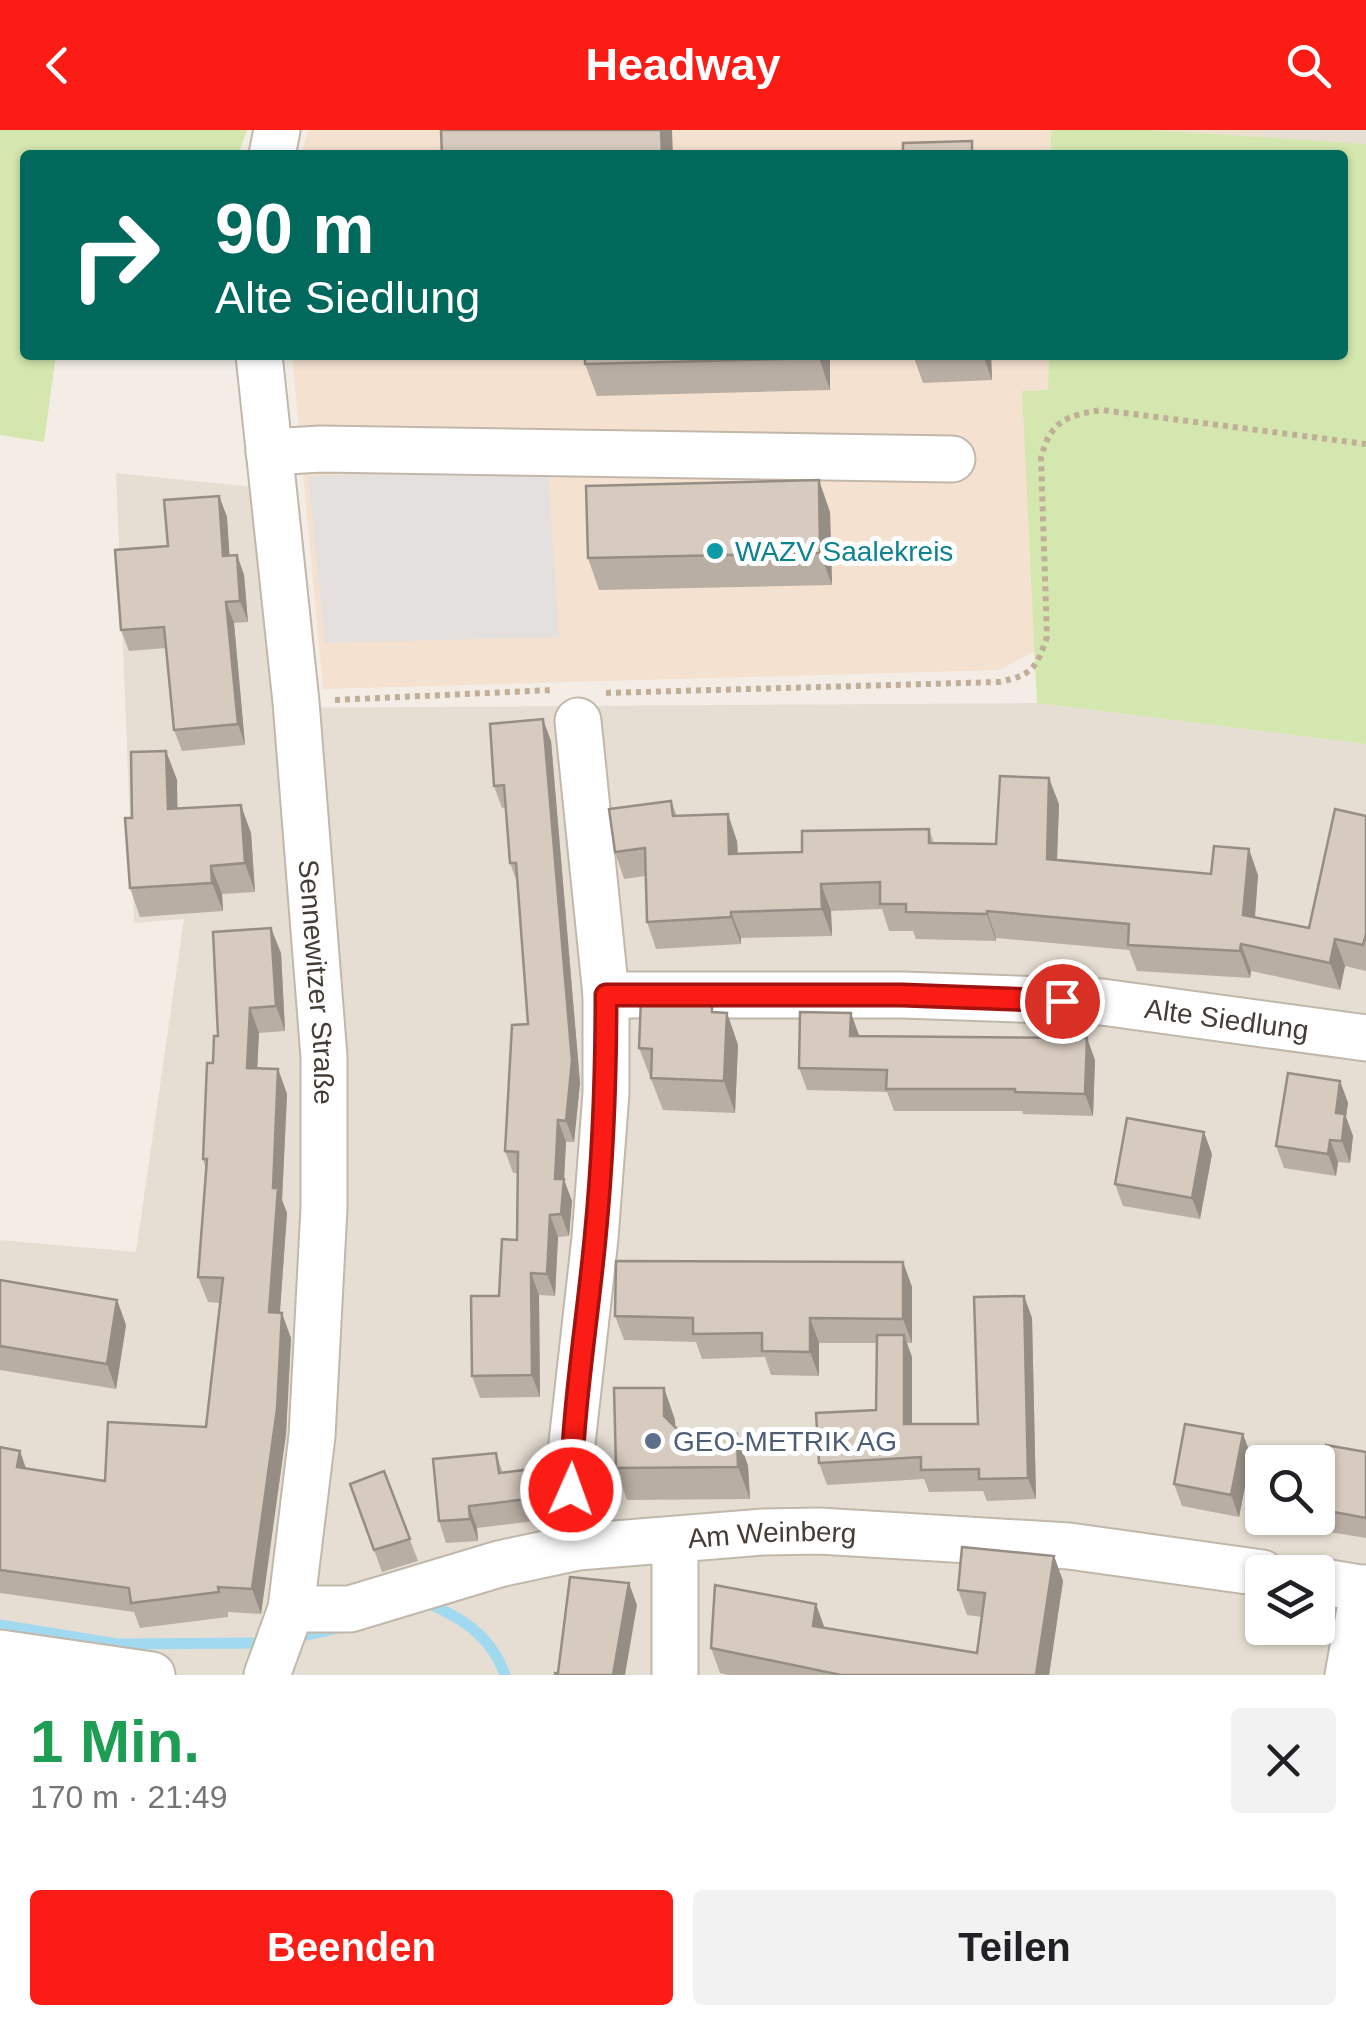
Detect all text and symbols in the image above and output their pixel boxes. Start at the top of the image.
icon: back [30,38,85,93]
icon: search [1281,38,1336,93]
text: Headway [585,39,781,90]
icon: right [50,190,180,320]
text: 90 m [215,190,375,268]
text: Alte Siedlung [215,272,480,323]
place label: WAZV Saalekreis [735,536,953,567]
marker: WAZV Saalekreis [704,540,726,562]
street label: Sennewitzer Straße [293,858,340,1105]
pin [1020,959,1105,1044]
icon: arrive [1035,974,1090,1029]
street label: Alte Siedlung [1143,992,1311,1046]
place label: GEO-METRIK AG [673,1426,897,1457]
marker: GEO-METRIK AG [642,1430,664,1452]
position arrow [519,1438,623,1542]
map controls [1245,1445,1335,1645]
button: search [1245,1445,1335,1535]
street label: Am Weinberg [686,1515,857,1554]
button: layers [1245,1555,1335,1645]
text: 1 Min. [30,1708,200,1775]
button: close [1231,1708,1336,1813]
text: 170 m · 21:49 [30,1779,227,1815]
button: Beenden [30,1890,673,2005]
button: Teilen [693,1890,1336,2005]

